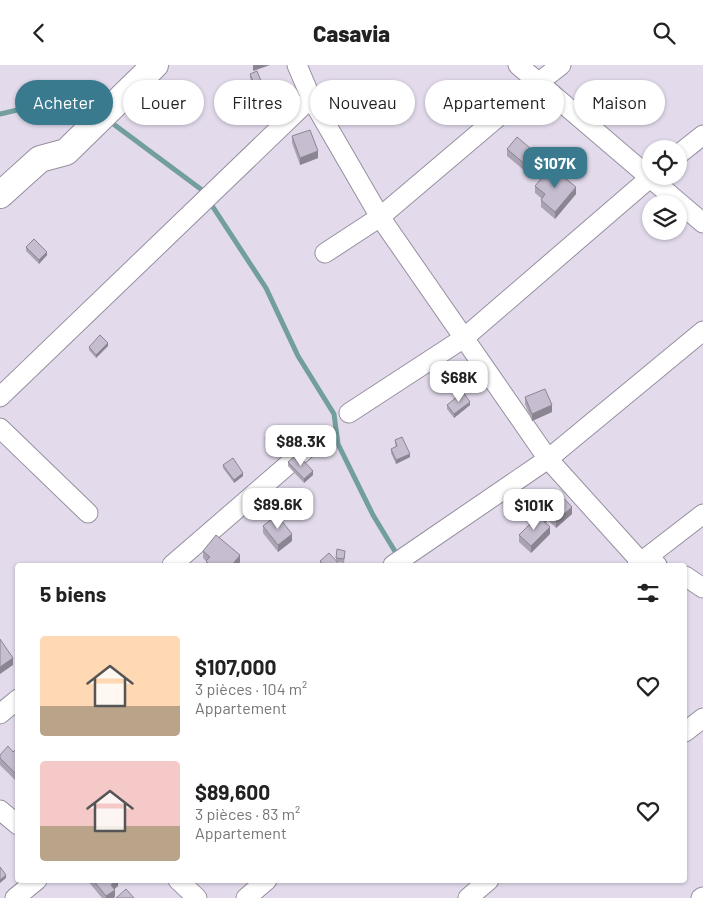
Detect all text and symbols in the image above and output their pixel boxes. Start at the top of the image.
icon: back [25,19,53,47]
icon: search [650,19,678,47]
text: Casavia [313,20,390,46]
chip: Acheter [15,80,113,125]
chip: Louer [123,80,204,125]
chip: Filtres [214,80,300,125]
chip: Nouveau [310,80,415,125]
chip: Appartement [425,80,564,125]
chip: Maison [574,80,665,125]
map controls [642,140,687,240]
button: locate [642,140,687,185]
pin: $107K [520,147,590,189]
text: $107K [534,153,576,172]
button: layers [642,195,687,240]
pin: $68K [429,361,489,403]
text: $68K [441,367,477,386]
pin: $88.3K [260,425,342,467]
text: $88.3K [276,431,326,450]
pin: $89.6K [237,487,319,530]
pin: $101K [499,489,569,531]
text: $89.6K [253,494,303,513]
text: $101K [514,495,554,514]
icon: filters [634,579,662,607]
text: 5 biens [40,581,106,606]
text: $107,000 [195,654,276,679]
icon: home [80,656,140,716]
icon: heart [634,672,662,700]
text: 3 pièces · 104 m² [195,679,307,698]
text: Appartement [195,698,287,717]
text: $89,600 [195,779,270,804]
icon: home [80,781,140,841]
icon: heart [634,797,662,825]
text: 3 pièces · 83 m² [195,804,300,823]
text: Appartement [195,823,287,842]

